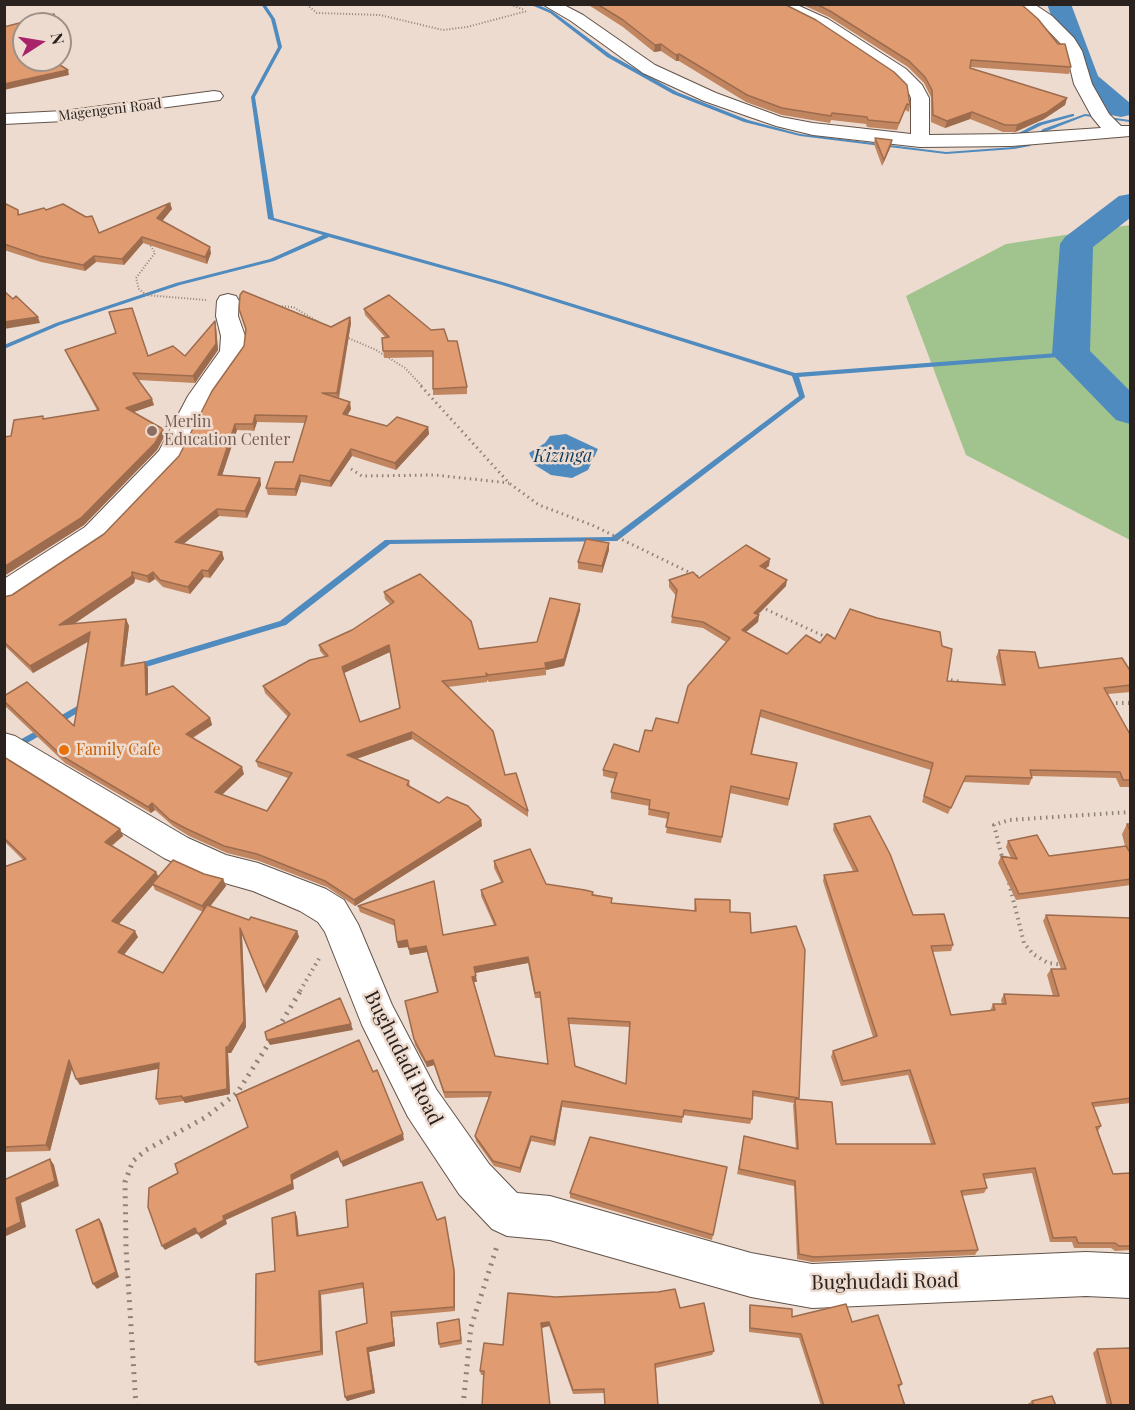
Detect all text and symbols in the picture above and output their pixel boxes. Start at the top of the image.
north arrow [12,12,72,72]
text: N [47,31,70,46]
street label: Magengeni Road [57,95,163,125]
place label: Merlin Education Center [164,412,290,450]
marker: Merlin Education Center [145,424,159,438]
water label: Kizinga [534,445,592,467]
place label: Family Cafe [76,740,160,760]
marker: Family Cafe [57,743,71,757]
street label: Bughudadi Road [359,987,447,1129]
street label: Bughudadi Road [811,1269,959,1295]

